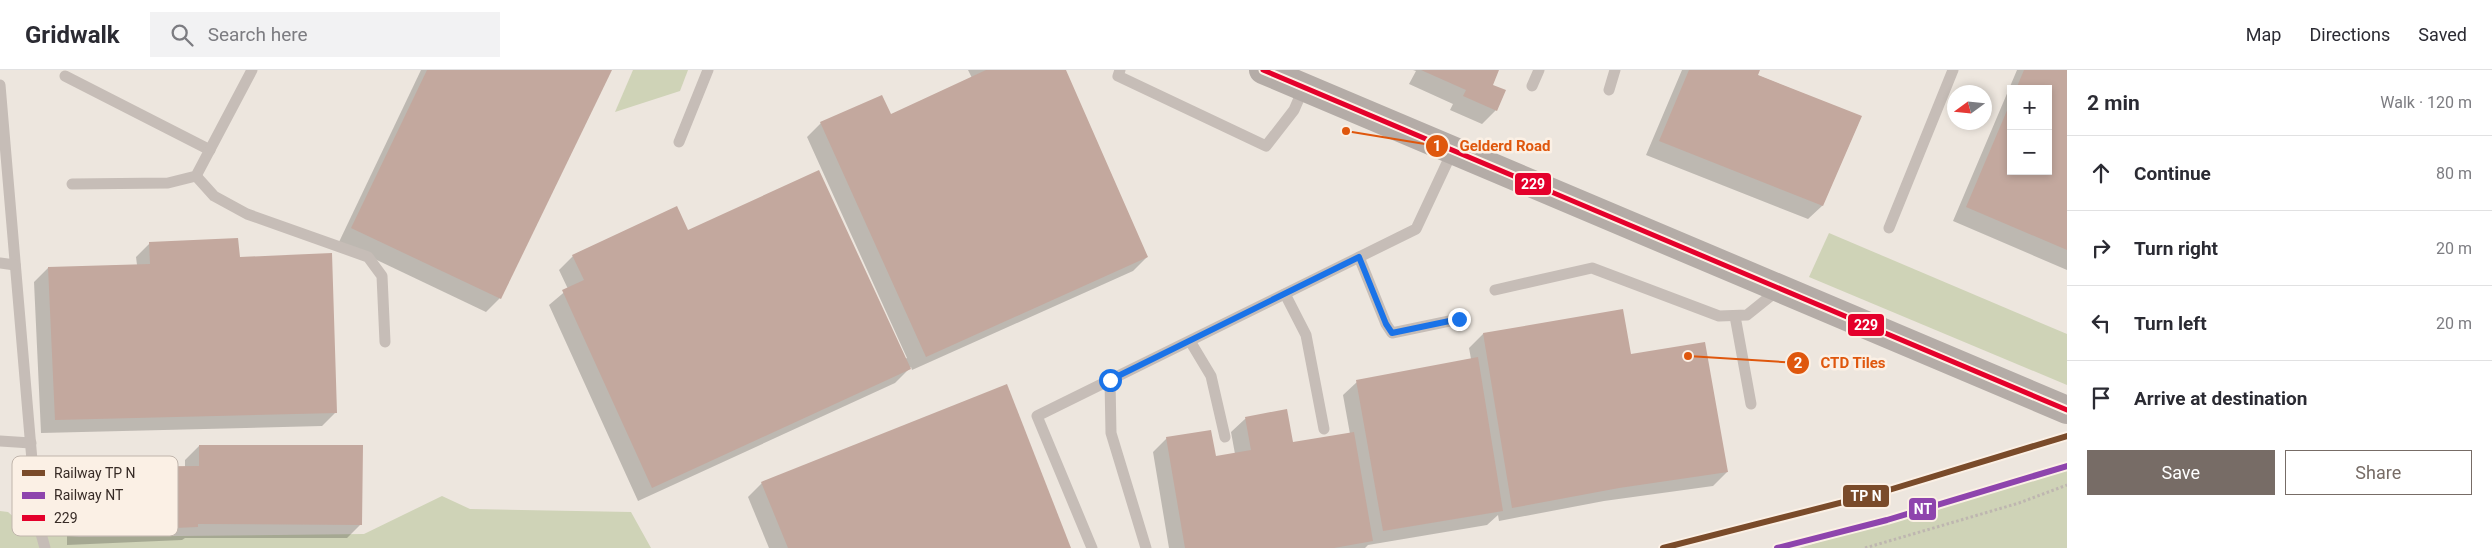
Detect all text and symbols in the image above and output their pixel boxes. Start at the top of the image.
search box [150,12,500,57]
text: Gridwalk [25,21,120,49]
icon: search [168,21,196,49]
text: Search here [208,23,308,46]
text: Map [2246,24,2281,45]
text: Directions [2309,24,2390,45]
text: Saved [2418,24,2467,45]
north arrow [1947,85,1992,130]
map controls [2007,85,2052,175]
button: + [2007,85,2052,130]
text: 2 min [2087,91,2140,115]
text: Walk · 120 m [2380,93,2472,112]
button: − [2007,130,2052,175]
callout: Gelderd Road [1425,131,1561,161]
text: 1 [1433,137,1441,155]
text: Gelderd Road [1460,137,1550,155]
icon: ahead [2087,159,2115,187]
text: Continue [2134,162,2211,185]
text: 80 m [2436,164,2472,183]
line badge: 229 [1514,172,1552,196]
text: 229 [1521,176,1545,192]
icon: right [2087,234,2115,262]
text: Turn right [2134,237,2218,260]
text: 20 m [2436,239,2472,258]
route end [1448,308,1471,331]
icon: left [2087,309,2115,337]
text: Turn left [2134,312,2207,335]
line badge: 229 [1847,313,1885,337]
text: 20 m [2436,314,2472,333]
text: 229 [1854,317,1878,333]
callout: CTD Tiles [1786,348,1896,378]
text: 2 [1794,354,1803,372]
text: CTD Tiles [1820,354,1886,372]
route start [1099,369,1122,392]
icon: arrive [2087,384,2115,412]
text: Arrive at destination [2134,387,2307,410]
button: Save [2087,450,2275,495]
button: Share [2285,450,2472,495]
legend [12,456,178,536]
text: Railway TP N [54,465,136,481]
line badge: TP N [1842,484,1890,508]
text: Railway NT [54,487,124,503]
text: TP N [1850,488,1882,504]
line badge: NT [1908,497,1937,521]
text: NT [1914,501,1933,517]
text: 229 [54,510,78,526]

